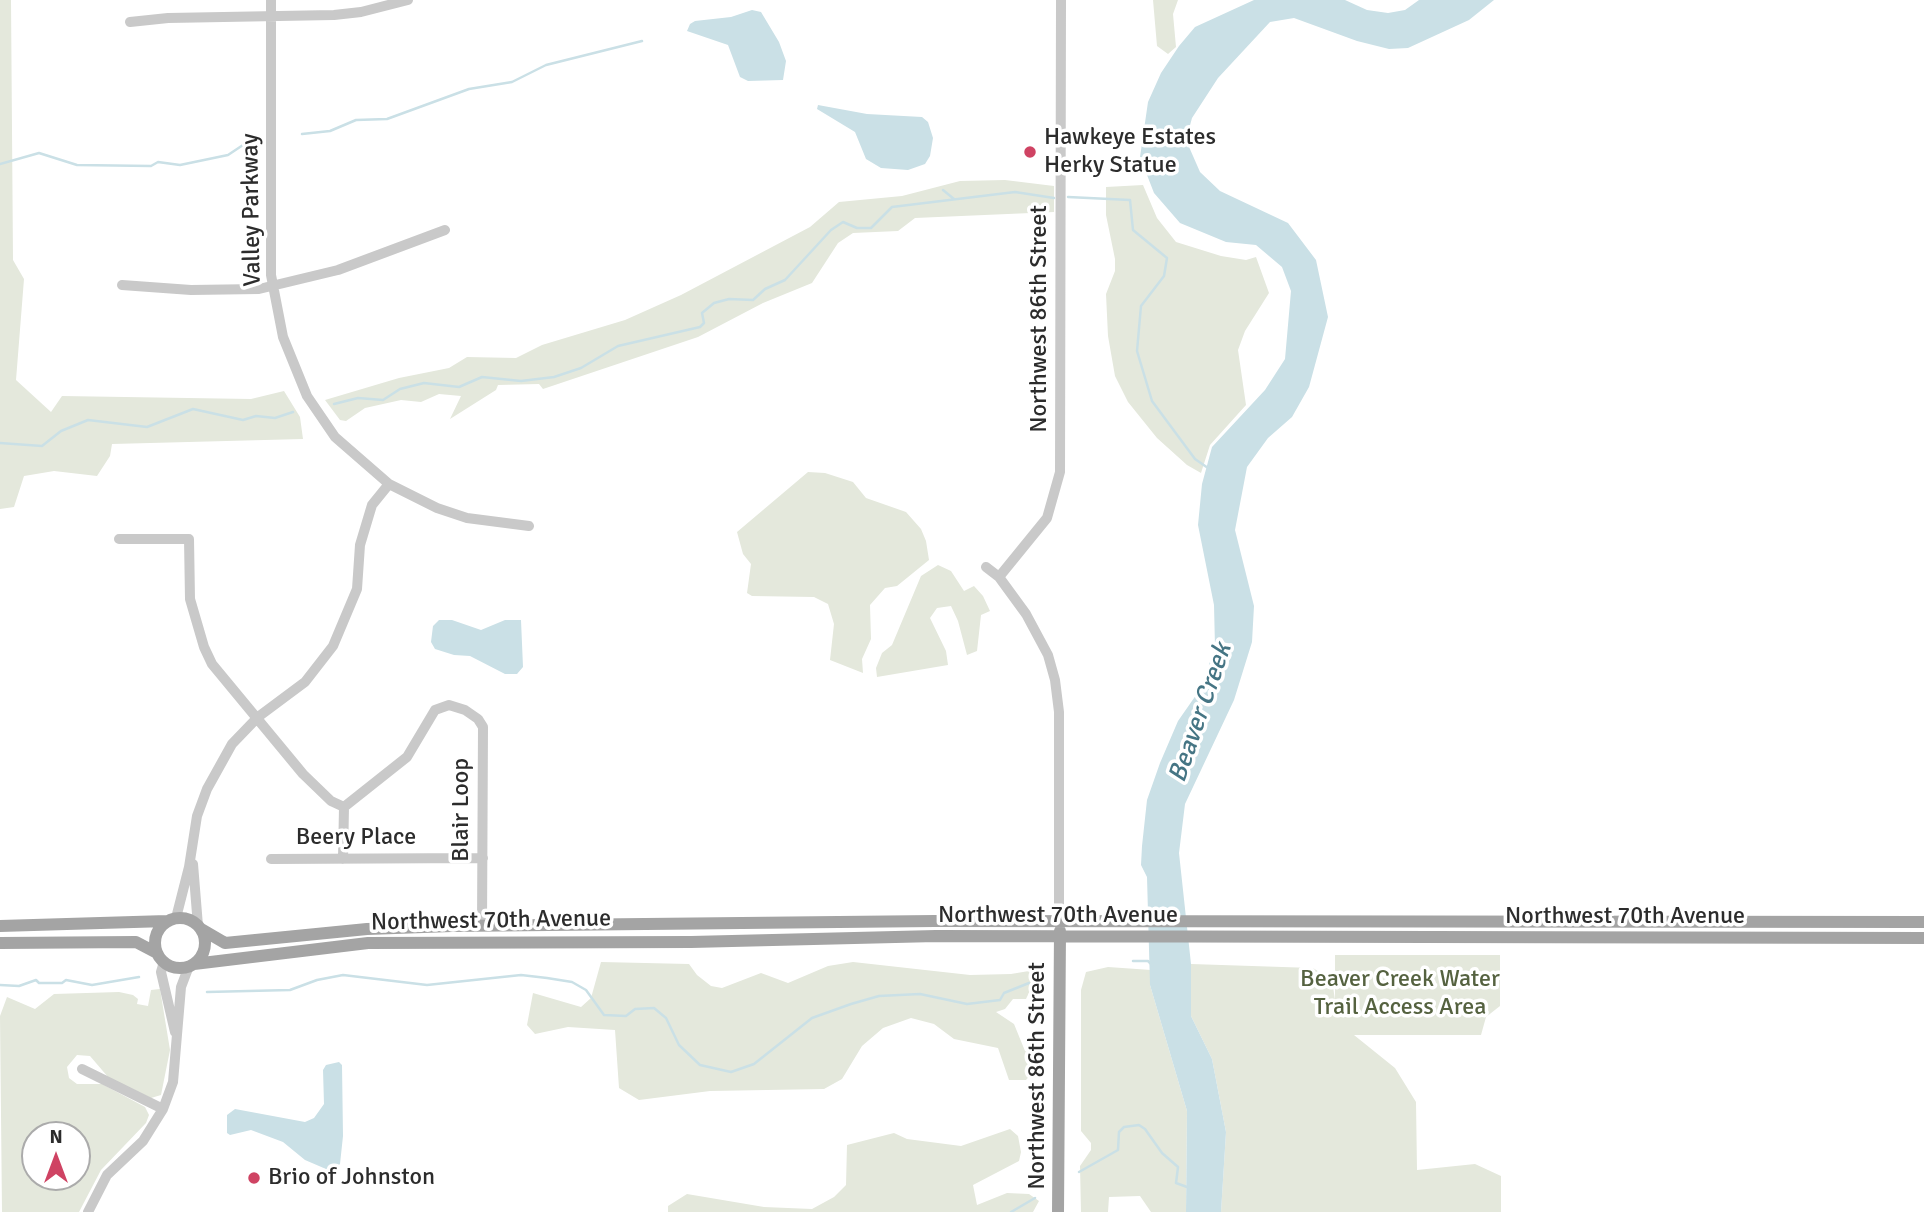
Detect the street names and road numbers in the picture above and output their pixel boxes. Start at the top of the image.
street label: Valley Parkway [236,133,268,287]
street label: Northwest 86th Street [1026,205,1054,433]
street label: Blair Loop [448,758,476,862]
street label: Beery Place [296,824,416,852]
street label: Northwest 70th Avenue [938,902,1178,930]
street label: Northwest 70th Avenue [1505,903,1745,931]
street label: Northwest 70th Avenue [371,905,611,937]
street label: Northwest 86th Street [1024,962,1052,1190]

